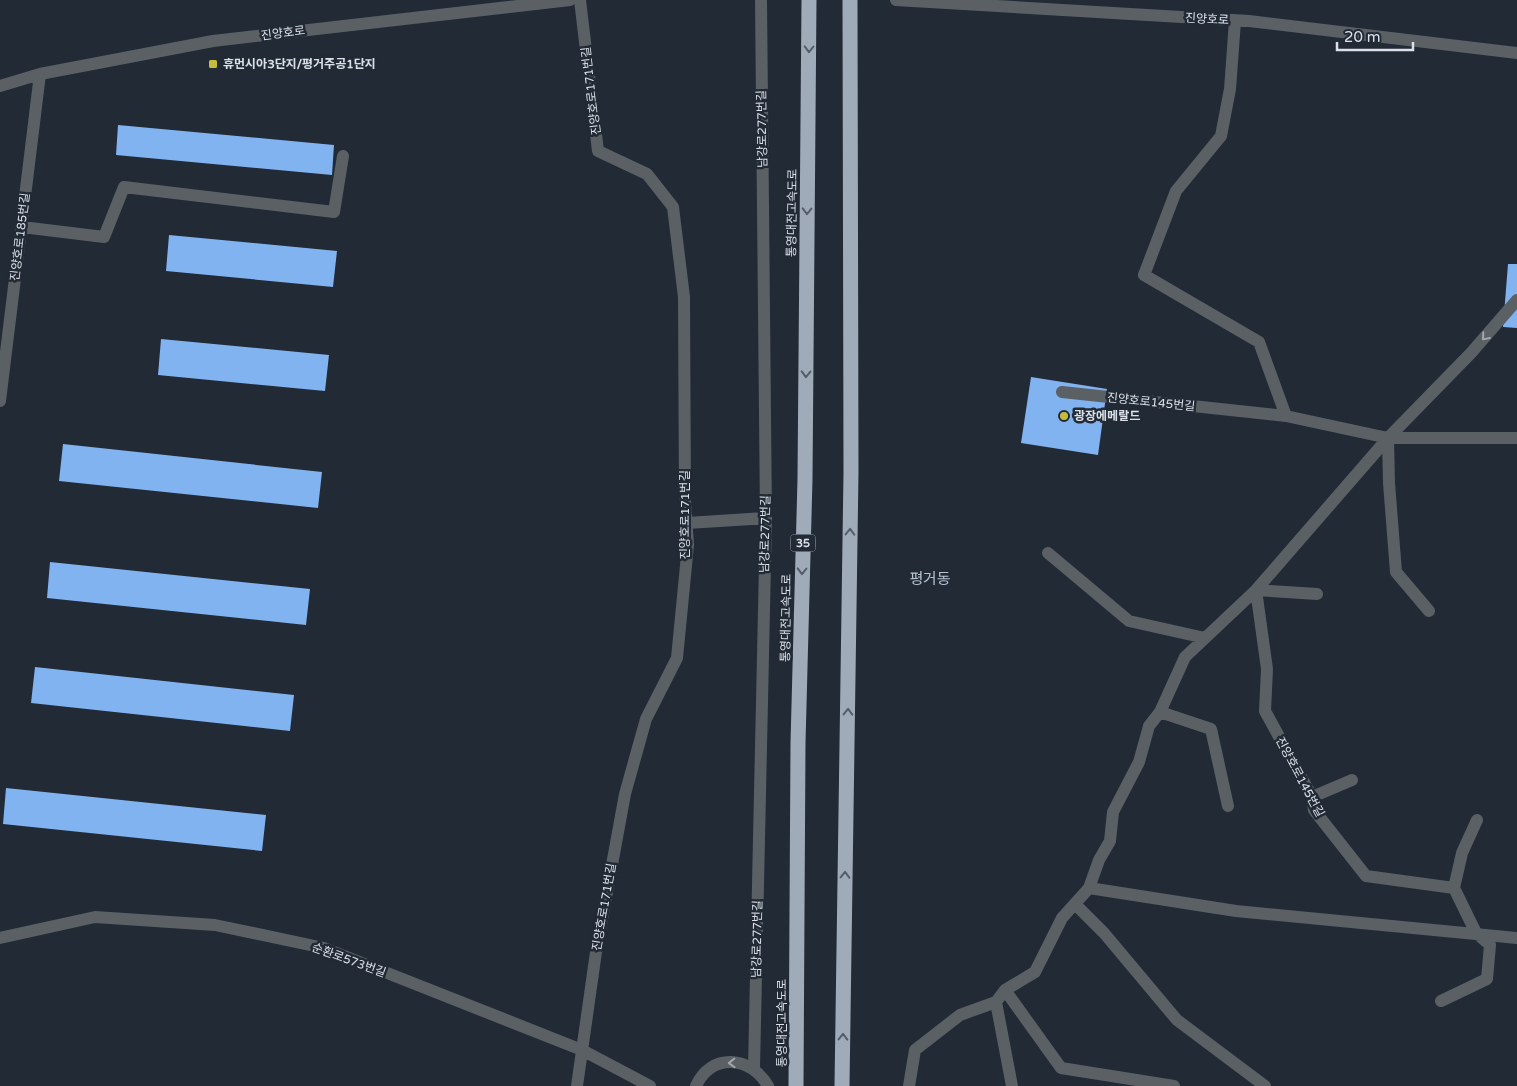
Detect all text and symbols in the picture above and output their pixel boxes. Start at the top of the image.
street label: 진양호로 [1185,11,1229,27]
scale bar [1337,20,1413,52]
street label: 진양호로 [260,23,306,43]
text: 20 m [1344,28,1381,46]
one-way arrow [804,45,814,53]
street label: 진양호로171번길 [579,46,603,136]
place label: 휴먼시아3단지/평거주공1단지 [223,57,376,71]
marker: 휴먼시아3단지/평거주공1단지 [207,58,219,70]
street label: 남강로277번길 [754,90,770,168]
street label: 통영대전고속도로 [784,169,800,257]
street label: 진양호로185번길 [8,192,32,282]
one-way arrow [802,208,812,215]
one-way arrow [1482,332,1491,341]
one-way arrow [801,370,811,378]
street label: 진양호로145번길 [1106,390,1196,414]
place label: 광장에메랄드 [1074,409,1140,423]
marker: 광장에메랄드 [1058,410,1070,422]
street label: 진양호로171번길 [678,471,692,559]
street label: 남강로277번길 [757,495,773,573]
one-way arrow [845,528,855,536]
road number: 35 [790,534,816,552]
one-way arrow [797,567,808,575]
district label: 평거동 [909,570,951,588]
street label: 통영대전고속도로 [778,574,794,662]
one-way arrow [843,708,853,716]
street label: 진양호로145번길 [1273,734,1327,820]
street label: 진양호로171번길 [589,862,619,952]
one-way arrow [840,871,850,878]
street label: 남강로277번길 [749,900,765,978]
street label: 순환로573번길 [310,940,388,980]
street label: 통영대전고속도로 [775,979,789,1067]
one-way arrow [838,1033,848,1041]
one-way arrow [728,1058,736,1068]

